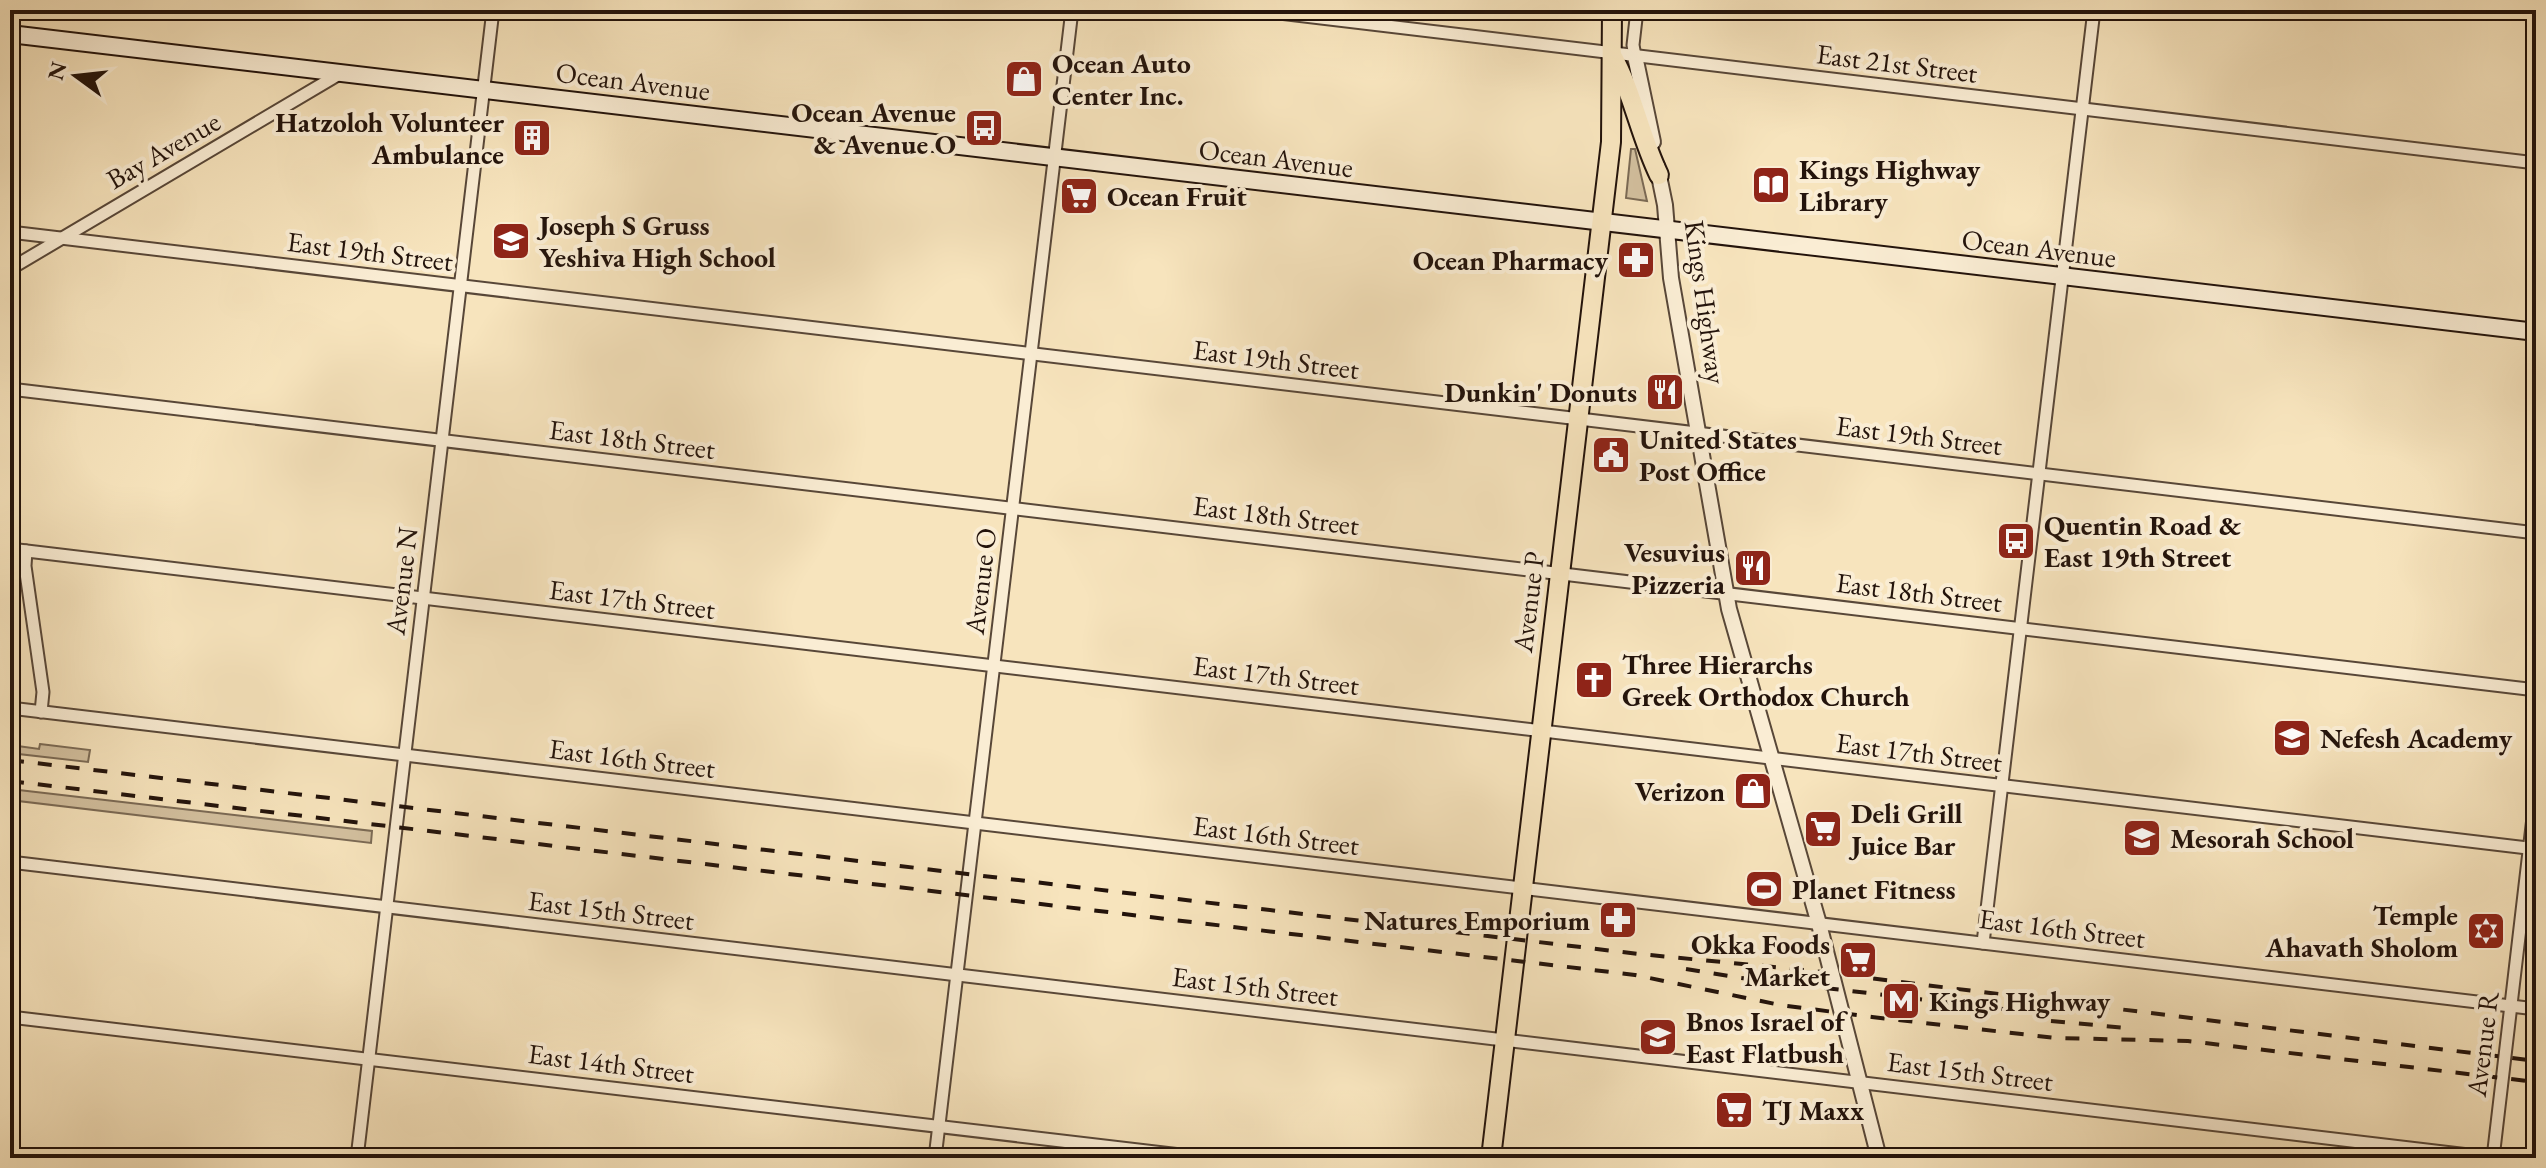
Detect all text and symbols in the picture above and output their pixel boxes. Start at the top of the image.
street label: East 21st Street [1815,35,1980,91]
north arrow [36,36,116,116]
place label: Ocean Auto Center Inc. [1052,45,1191,113]
street label: Ocean Avenue [554,54,712,108]
text: N [41,58,74,83]
shop icon: Ocean Auto Center Inc. [1003,58,1045,100]
place label: Ocean Avenue & Avenue O [791,94,956,162]
street label: Bay Avenue [100,103,226,197]
place label: Hatzoloh Volunteer Ambulance [275,104,504,172]
bus stop icon: Ocean Avenue & Avenue O [963,107,1005,149]
building icon: Hatzoloh Volunteer Ambulance [511,117,553,159]
street label: Ocean Avenue [1197,131,1355,185]
place label: Kings Highway Library [1799,151,1981,219]
library icon: Kings Highway Library [1750,164,1792,206]
supermarket icon: Ocean Fruit [1058,175,1100,217]
place label: Ocean Fruit [1107,178,1247,214]
place label: Joseph S Gruss Yeshiva High School [536,207,776,275]
street label: Kings Highway [1677,218,1735,387]
school or university icon: Joseph S Gruss Yeshiva High School [490,220,532,262]
street label: Ocean Avenue [1960,221,2118,275]
street label: East 19th Street [285,223,455,279]
pharmacy icon: Ocean Pharmacy [1615,239,1657,281]
place label: Ocean Pharmacy [1413,242,1609,278]
street label: East 19th Street [1191,331,1361,387]
restaurant icon: Dunkin' Donuts [1644,371,1686,413]
place label: Dunkin' Donuts [1444,374,1637,410]
street label: East 19th Street [1834,407,2004,463]
street label: East 18th Street [547,411,717,467]
place label: United States Post Office [1639,421,1797,489]
public building icon: United States Post Office [1590,434,1632,476]
street label: East 18th Street [1191,487,1361,543]
place label: Quentin Road & East 19th Street [2044,507,2242,575]
bus stop icon: Quentin Road & East 19th Street [1995,520,2037,562]
street label: Avenue N [376,525,425,638]
street label: Avenue O [955,526,1004,637]
place label: Vesuvius Pizzeria [1624,534,1726,602]
restaurant icon: Vesuvius Pizzeria [1732,547,1774,589]
street label: Avenue P [1504,549,1552,656]
street label: East 18th Street [1834,564,2004,620]
street label: East 17th Street [547,571,717,627]
place label: Three Hierarchs Greek Orthodox Church [1622,646,1910,714]
street label: East 17th Street [1191,647,1361,703]
church icon: Three Hierarchs Greek Orthodox Church [1573,659,1615,701]
school or university icon: Nefesh Academy [2271,717,2313,759]
place label: Nefesh Academy [2320,720,2513,756]
street label: East 17th Street [1834,724,2004,780]
street label: East 16th Street [547,730,717,786]
shop icon: Verizon [1732,770,1774,812]
place label: Verizon [1635,773,1725,809]
place label: Deli Grill Juice Bar [1848,795,1963,863]
street label: East 16th Street [1191,807,1361,863]
supermarket icon: Deli Grill Juice Bar [1802,808,1844,850]
school or university icon: Mesorah School [2121,817,2163,859]
place label: Mesorah School [2170,820,2354,856]
sports icon: Planet Fitness [1743,868,1785,910]
place label: Planet Fitness [1792,871,1956,907]
street label: East 15th Street [526,882,696,938]
place label: Temple Ahavath Sholom [2264,897,2458,965]
pharmacy icon: Natures Emporium [1597,899,1639,941]
street label: East 16th Street [1977,900,2147,956]
place label: Natures Emporium [1364,902,1590,938]
synagogue icon: Temple Ahavath Sholom [2465,910,2507,952]
place label: Okka Foods Market [1691,926,1830,994]
supermarket icon: Okka Foods Market [1837,939,1879,981]
street label: East 15th Street [1170,958,1340,1014]
metro station icon: Kings Highway [1880,980,1922,1022]
place label: Kings Highway [1929,983,2111,1019]
street label: Avenue R [2458,988,2506,1100]
place label: Bnos Israel of East Flatbush [1686,1003,1849,1071]
school or university icon: Bnos Israel of East Flatbush [1637,1016,1679,1058]
street label: East 14th Street [526,1035,696,1091]
street label: East 15th Street [1885,1043,2055,1099]
supermarket icon: TJ Maxx [1713,1089,1755,1131]
place label: TJ Maxx [1762,1092,1864,1128]

